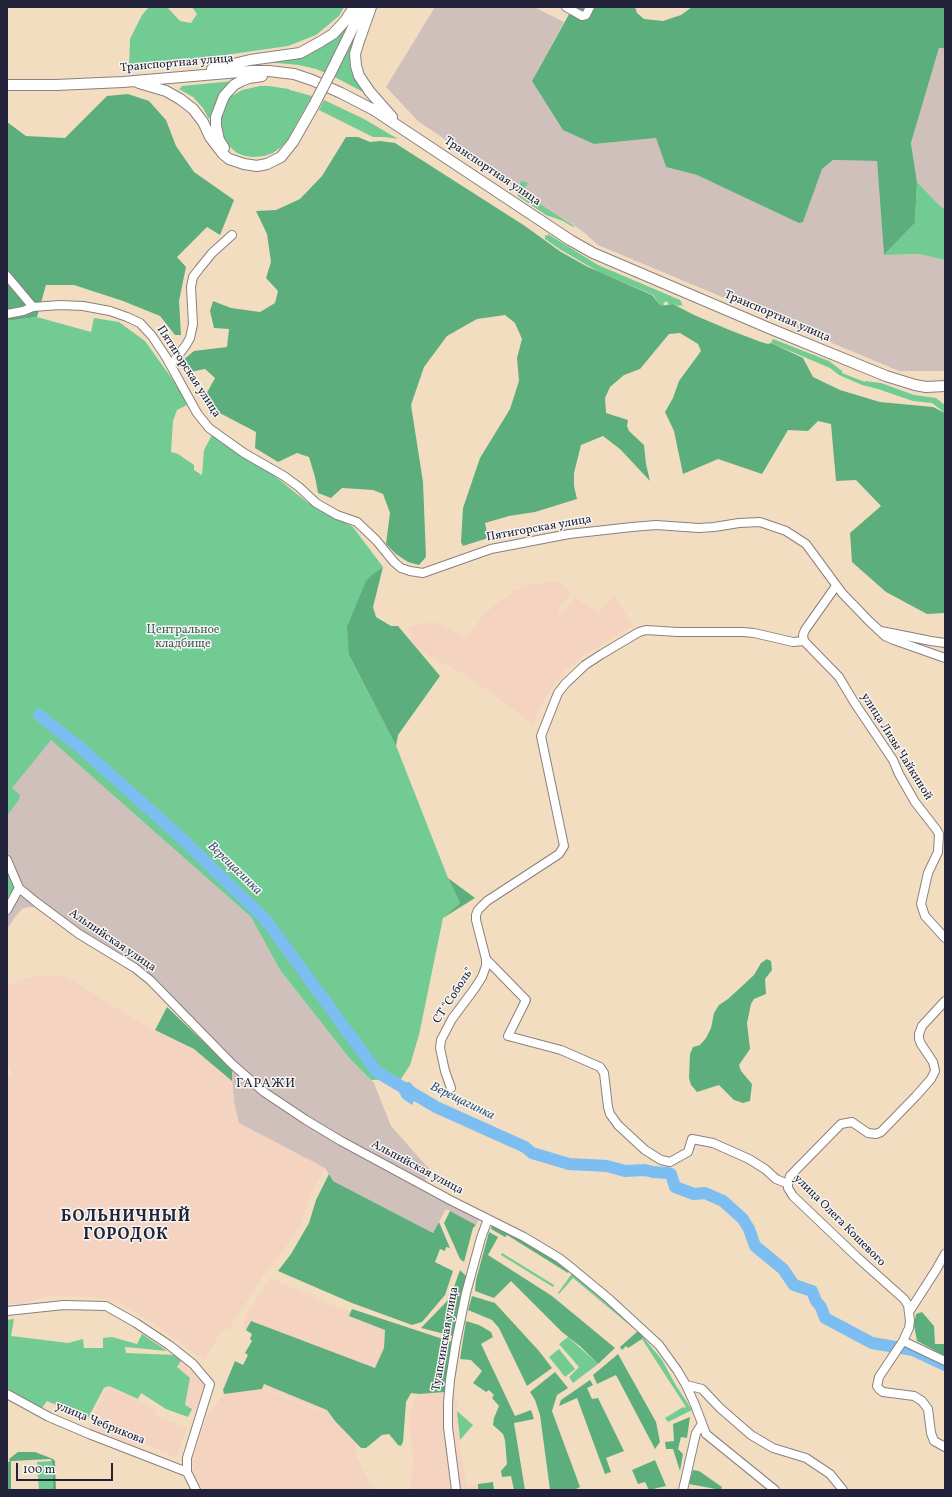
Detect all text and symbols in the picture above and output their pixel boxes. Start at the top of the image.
street label: Транспортная улица [120,52,234,76]
street label: Транспортная улица [441,134,543,210]
street label: Транспортная улица [722,288,832,346]
street label: Пятигорская улица [153,323,223,421]
street label: Пятигорская улица [485,513,593,545]
park label: Центральное кладбище [146,624,220,652]
street label: улица Лизы Чайкиной [857,691,935,803]
water label: Верещагинка [204,839,264,899]
street label: Альпийская улица [66,906,158,976]
street label: СТ "Соболь" [431,965,477,1027]
district label: ГАРАЖИ [236,1077,296,1093]
water label: Верещагинка [427,1080,497,1124]
street label: Альпийская улица [368,1138,466,1198]
street label: улица Олега Кошевого [790,1172,888,1270]
district label: БОЛЬНИЧНЫЙ ГОРОДОК [61,1208,191,1246]
street label: Туапсинская улица [430,1286,462,1392]
street label: улица Чебрикова [53,1400,147,1448]
scale bar [18,1455,115,1481]
text: 100 m [23,1462,55,1478]

